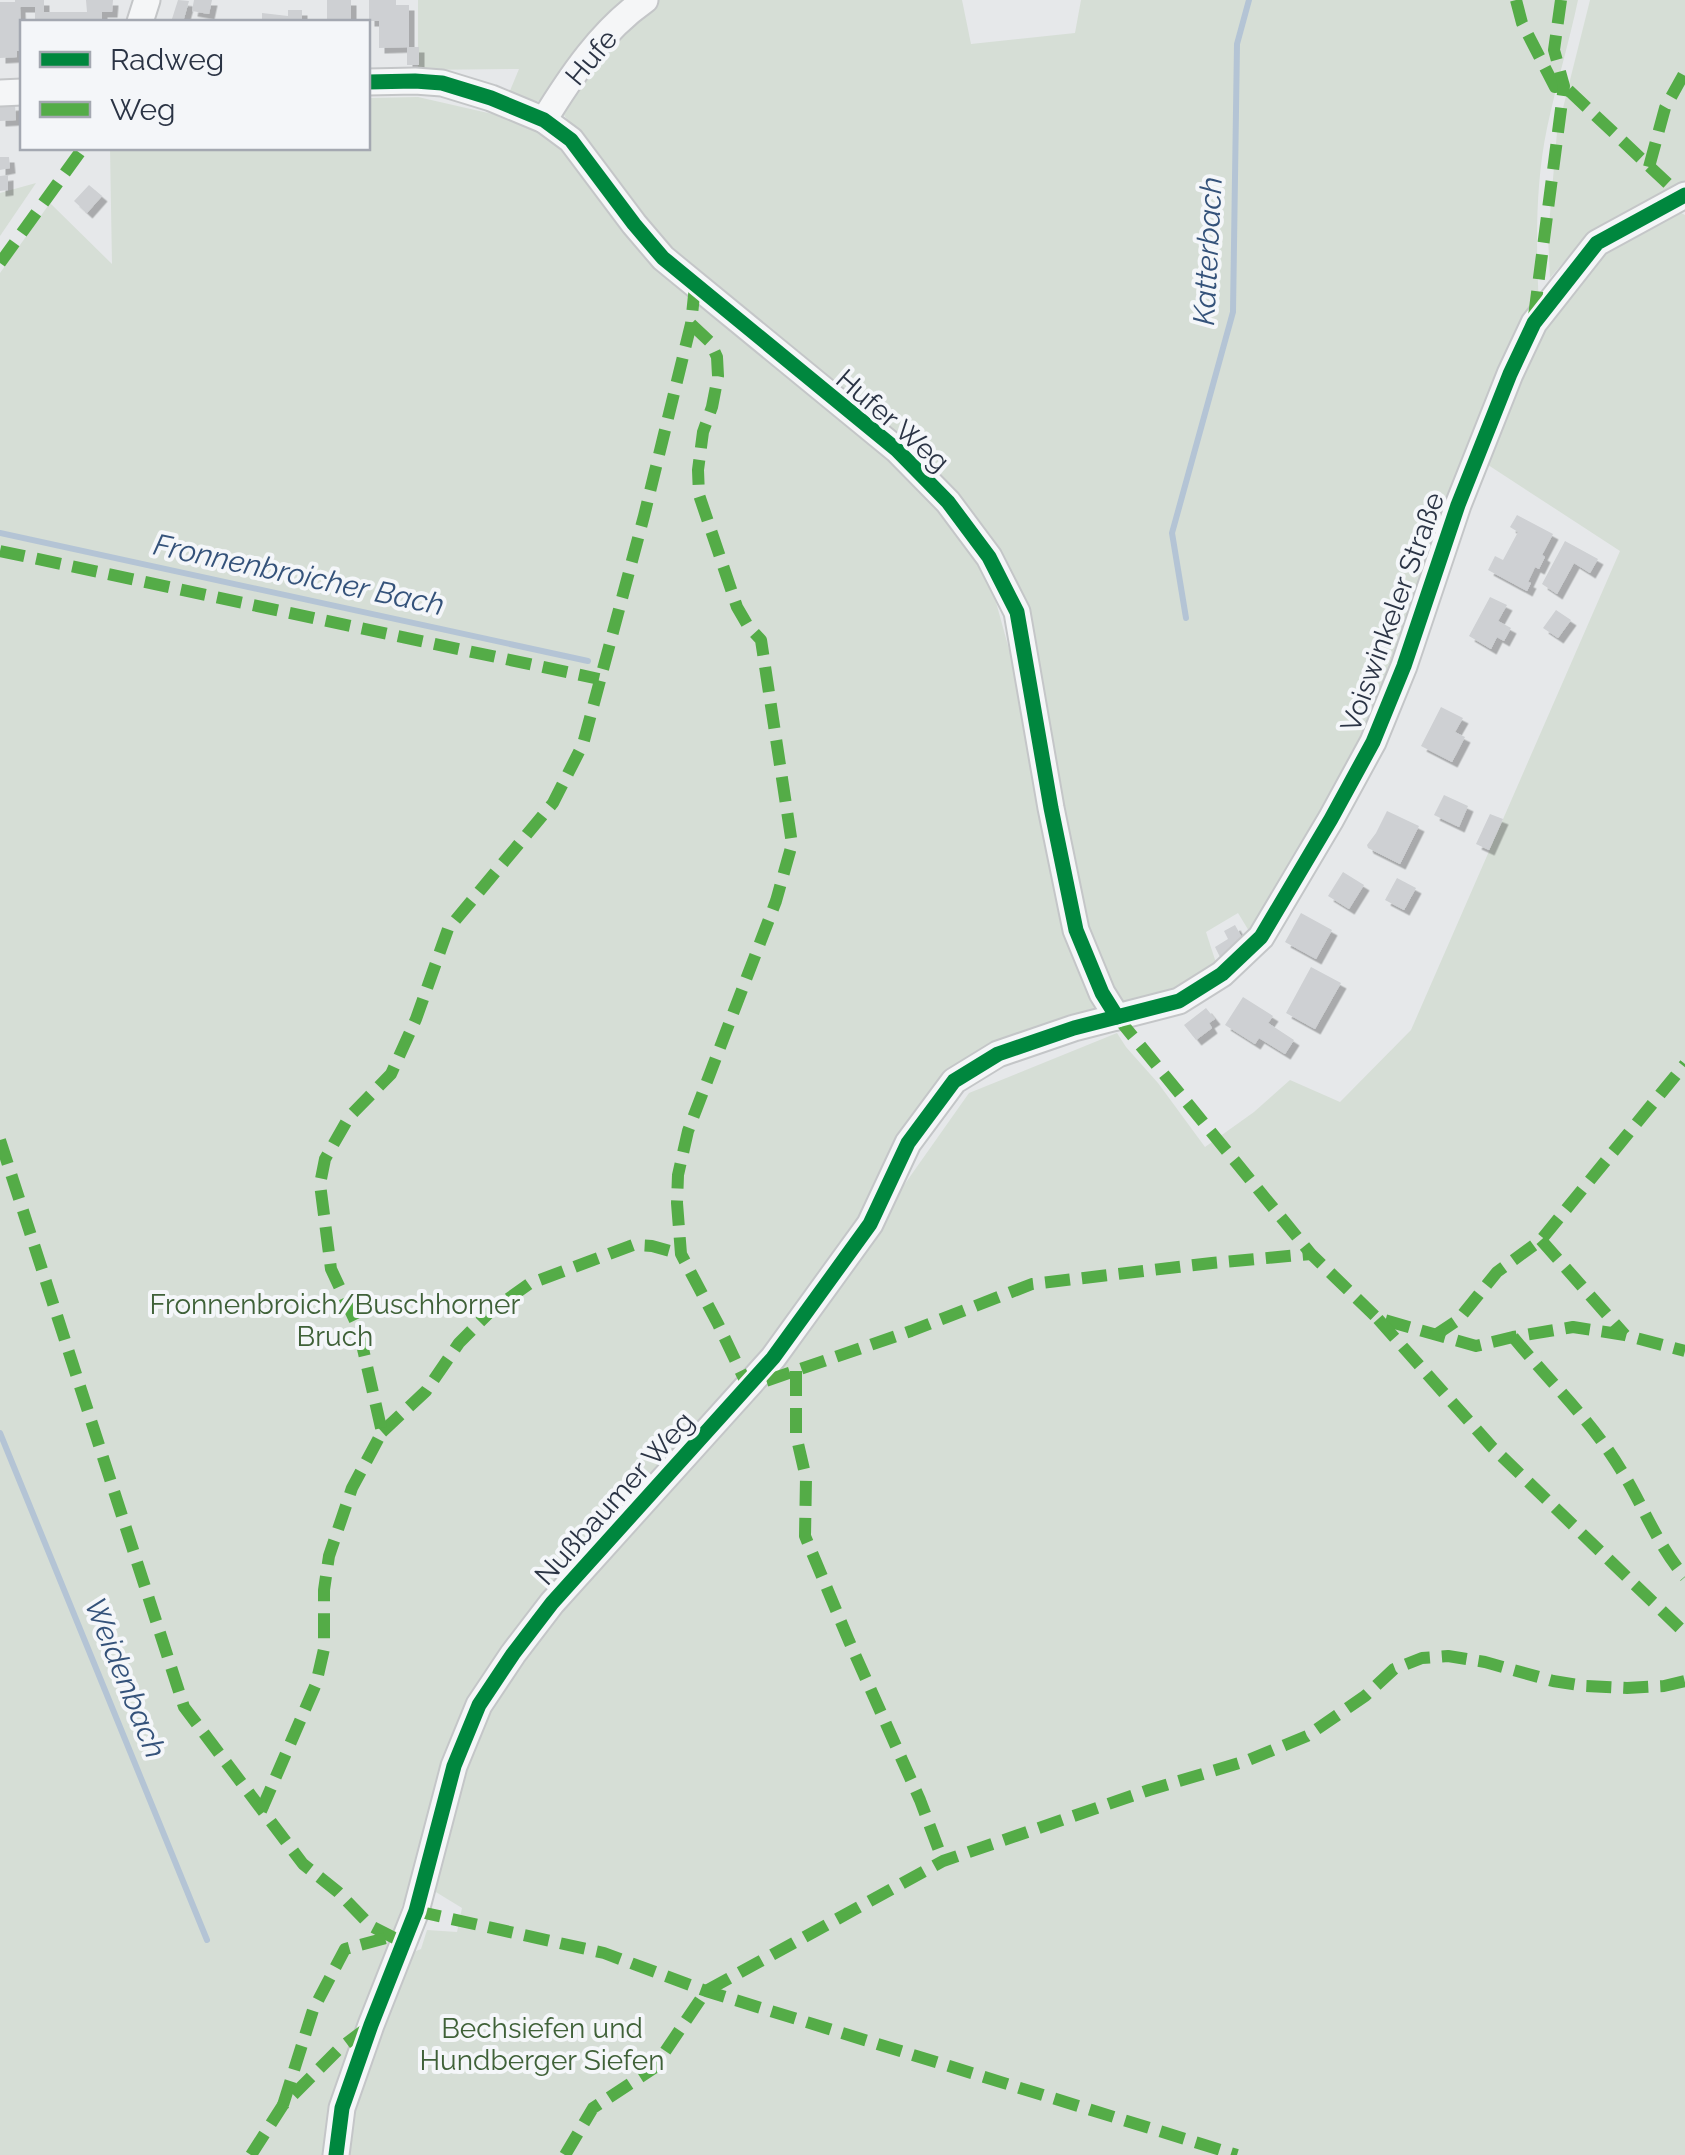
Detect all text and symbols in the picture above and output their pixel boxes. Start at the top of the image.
legend [20,20,370,150]
street label: Hufe [559,23,624,92]
text: Radweg [110,42,224,77]
text: Weg [110,92,176,127]
water label: Katterbach [1186,176,1229,326]
street label: Hufer Weg [829,362,956,478]
street label: Voiswinkeler Straße [1334,488,1451,736]
water label: Fronnenbroicher Bach [151,527,448,622]
park label: Fronnenbroich/Buschhorner Bruch [150,1288,521,1353]
street label: Nußbaumer Weg [528,1405,701,1592]
water label: Weidenbach [77,1593,173,1763]
park label: Bechsiefen und Hundberger Siefen [419,2012,665,2077]

